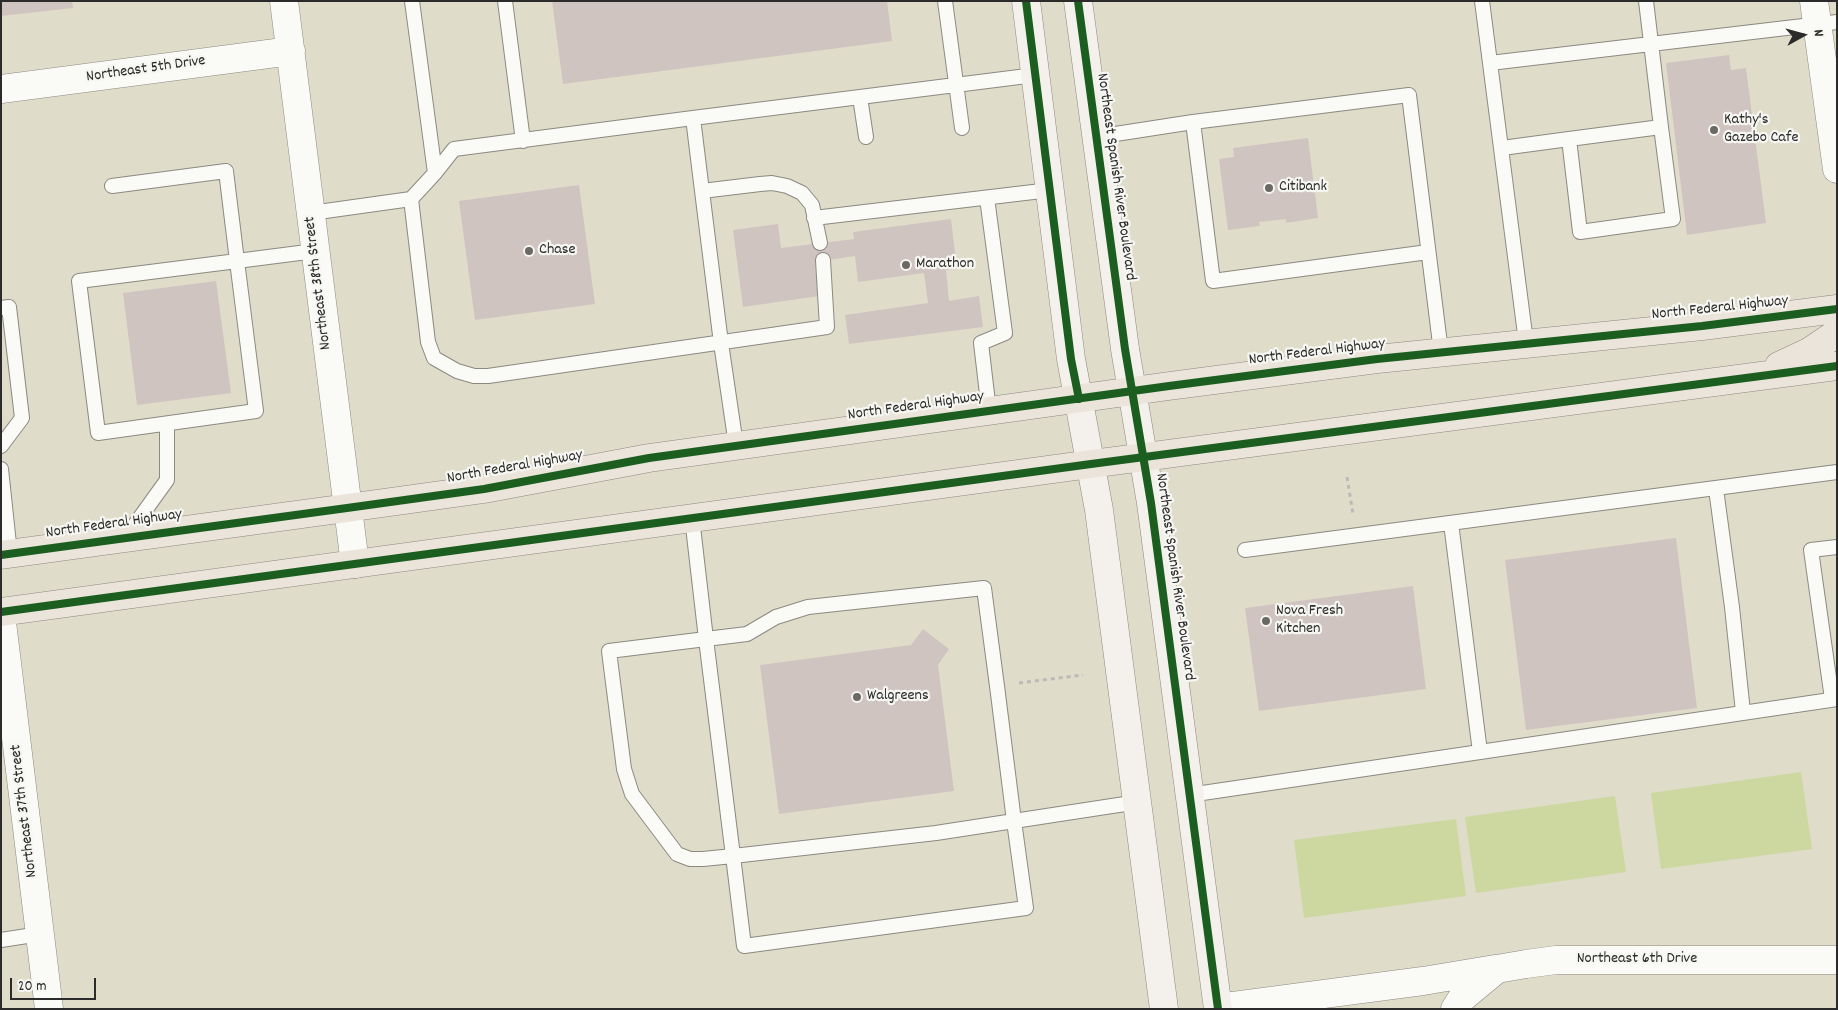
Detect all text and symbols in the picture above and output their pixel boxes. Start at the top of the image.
north arrow [1778,10,1828,60]
text: N [1808,29,1828,38]
street label: Northeast 5th Drive [85,52,207,88]
street label: Northeast Spanish River Boulevard [1091,72,1139,282]
place label: Kathy's Gazebo Cafe [1724,111,1798,149]
marker: Kathy's Gazebo Cafe [1708,124,1720,136]
place label: Citibank [1279,178,1327,198]
marker: Citibank [1263,182,1275,194]
street label: Northeast 38th Street [301,215,337,351]
place label: Chase [539,241,576,261]
marker: Chase [523,245,535,257]
place label: Marathon [916,255,974,275]
marker: Marathon [900,259,912,271]
street label: North Federal Highway [1651,292,1789,326]
street label: North Federal Highway [1248,335,1386,371]
street label: North Federal Highway [847,388,985,426]
street label: North Federal Highway [446,447,584,489]
street label: Northeast Spanish River Boulevard [1150,472,1198,682]
street label: North Federal Highway [45,506,183,544]
place label: Nova Fresh Kitchen [1276,602,1343,640]
marker: Nova Fresh Kitchen [1260,615,1272,627]
place label: Walgreens [867,687,929,707]
marker: Walgreens [851,691,863,703]
street label: Northeast 37th Street [7,743,43,879]
street label: Northeast 6th Drive [1577,950,1697,970]
scale bar [12,968,99,1000]
text: 20 m [18,976,46,998]

